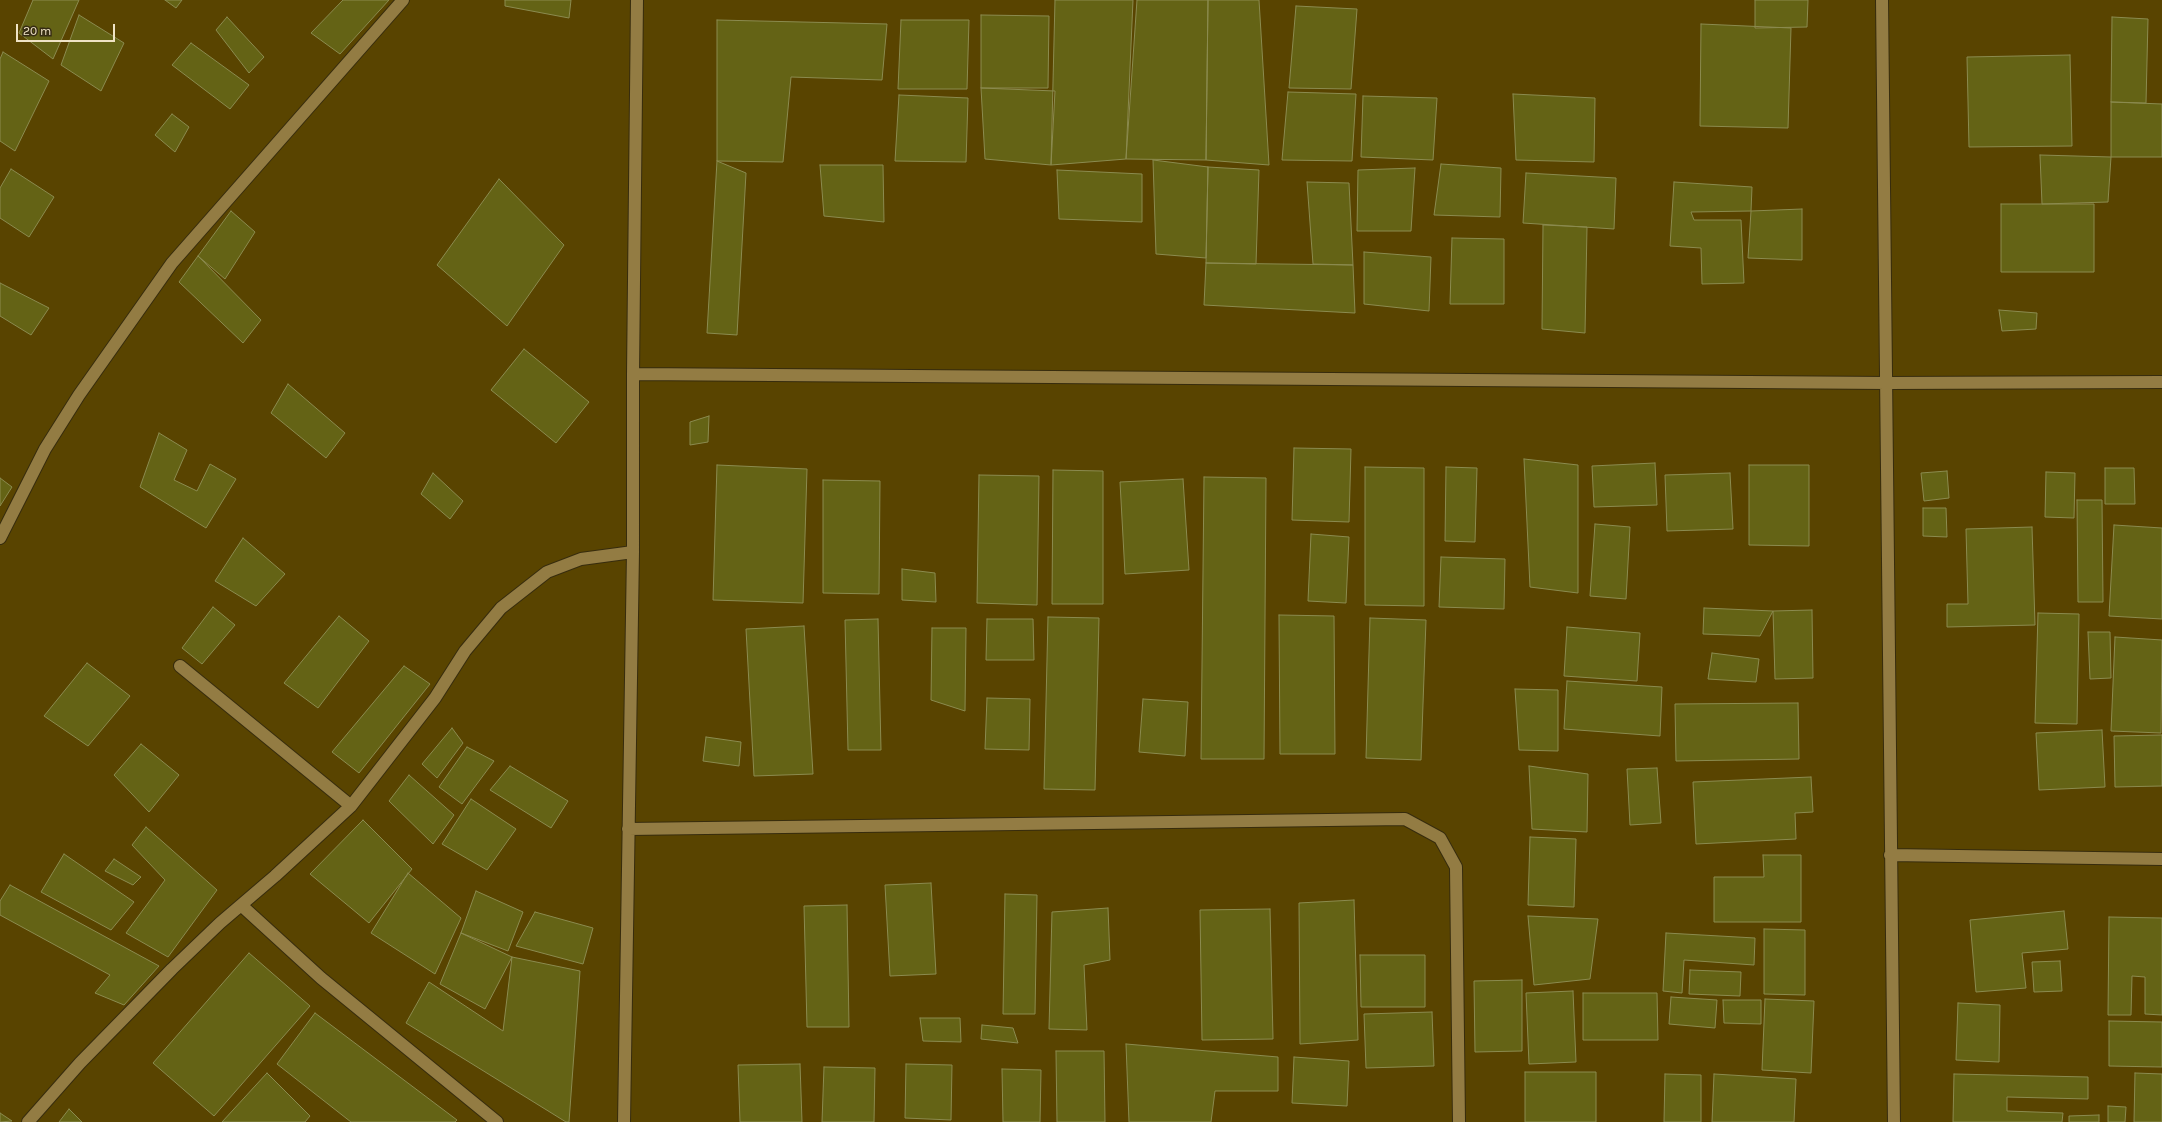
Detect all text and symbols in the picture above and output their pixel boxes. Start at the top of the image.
scale bar [18,16,117,42]
text: 20 m [23,24,51,38]

